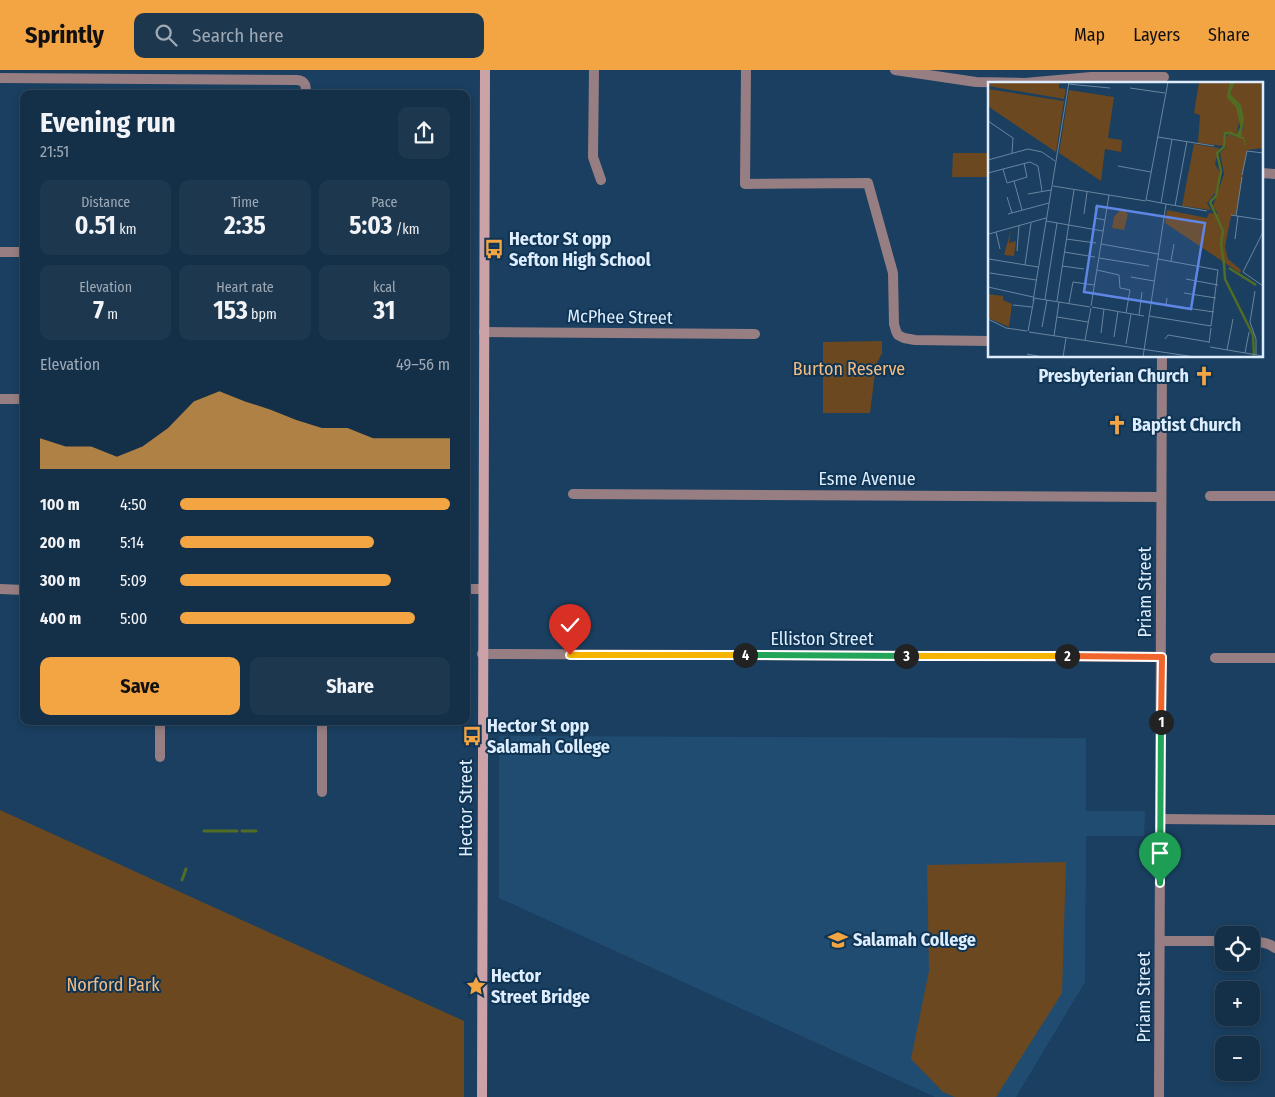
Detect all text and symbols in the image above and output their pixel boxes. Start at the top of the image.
search box [134,13,484,58]
text: Sprintly [25,21,104,49]
icon: search [152,21,180,49]
text: Search here [192,24,284,47]
text: Map [1074,24,1105,46]
text: Layers [1133,24,1180,46]
text: Share [1208,24,1250,46]
inset map [988,82,1262,358]
text: Evening run [40,106,176,139]
button: share [398,107,450,159]
text: 21:51 [40,142,69,161]
text: Distance [81,194,130,211]
text: Time [231,194,259,211]
text: Pace [371,194,397,211]
text: 0.51 [75,211,116,241]
text: 2:35 [224,211,266,241]
text: 5:03 [349,211,392,241]
text: km [116,221,137,238]
text: /km [392,221,420,238]
place label: Hector St opp Sefton High School [509,228,651,271]
bus stop icon: Hector St opp Sefton High School [483,238,505,260]
text: Elevation [79,279,132,296]
text: Heart rate [216,279,274,296]
text: kcal [373,279,396,296]
text: 7 [93,296,104,326]
text: 153 [213,296,248,326]
text: 31 [373,296,395,326]
street label: McPhee Street [567,305,673,329]
text: m [104,306,118,323]
text: bpm [248,306,277,323]
text: Elevation [40,355,100,374]
text: 49–56 m [396,355,450,374]
park label: Burton Reserve [793,358,905,380]
place label: Presbyterian Church [1038,365,1189,387]
church icon: Presbyterian Church [1193,365,1215,387]
church icon: Baptist Church [1106,414,1128,436]
place label: Baptist Church [1132,414,1241,436]
street label: Esme Avenue [818,468,916,490]
text: 100 m [40,495,80,514]
text: 4:50 [120,495,147,514]
text: 200 m [40,533,80,552]
text: 5:14 [120,533,144,552]
street label: Priam Street [1134,546,1156,638]
text: 300 m [40,571,81,590]
text: 5:09 [120,571,147,590]
pin [549,604,591,655]
text: 400 m [40,609,81,628]
text: 5:00 [120,609,147,628]
icon: check [556,611,584,639]
street label: Elliston Street [770,628,874,650]
pin: 4 [732,642,758,668]
pin: 3 [894,644,918,668]
pin: 2 [1054,644,1080,668]
text: 4 [742,647,749,664]
text: 3 [903,648,910,665]
text: 2 [1064,648,1071,665]
button: Save [40,657,240,715]
button: Share [250,657,450,715]
pin: 1 [1148,710,1174,734]
text: 1 [1159,714,1164,731]
place label: Hector St opp Salamah College [487,715,610,758]
bus stop icon: Hector St opp Salamah College [461,725,483,747]
street label: Hector Street [455,759,477,857]
pin [1139,832,1181,883]
icon: arrive [1146,839,1174,867]
map controls [1215,926,1260,1081]
button: locate [1215,926,1260,971]
school or university icon: Salamah College [827,929,849,951]
place label: Salamah College [853,929,976,951]
street label: Priam Street [1133,951,1155,1043]
place label: Hector Street Bridge [491,965,590,1008]
park label: Norford Park [66,974,160,996]
place icon: Hector Street Bridge [465,975,487,997]
button: + [1215,981,1260,1026]
button: − [1215,1036,1260,1081]

